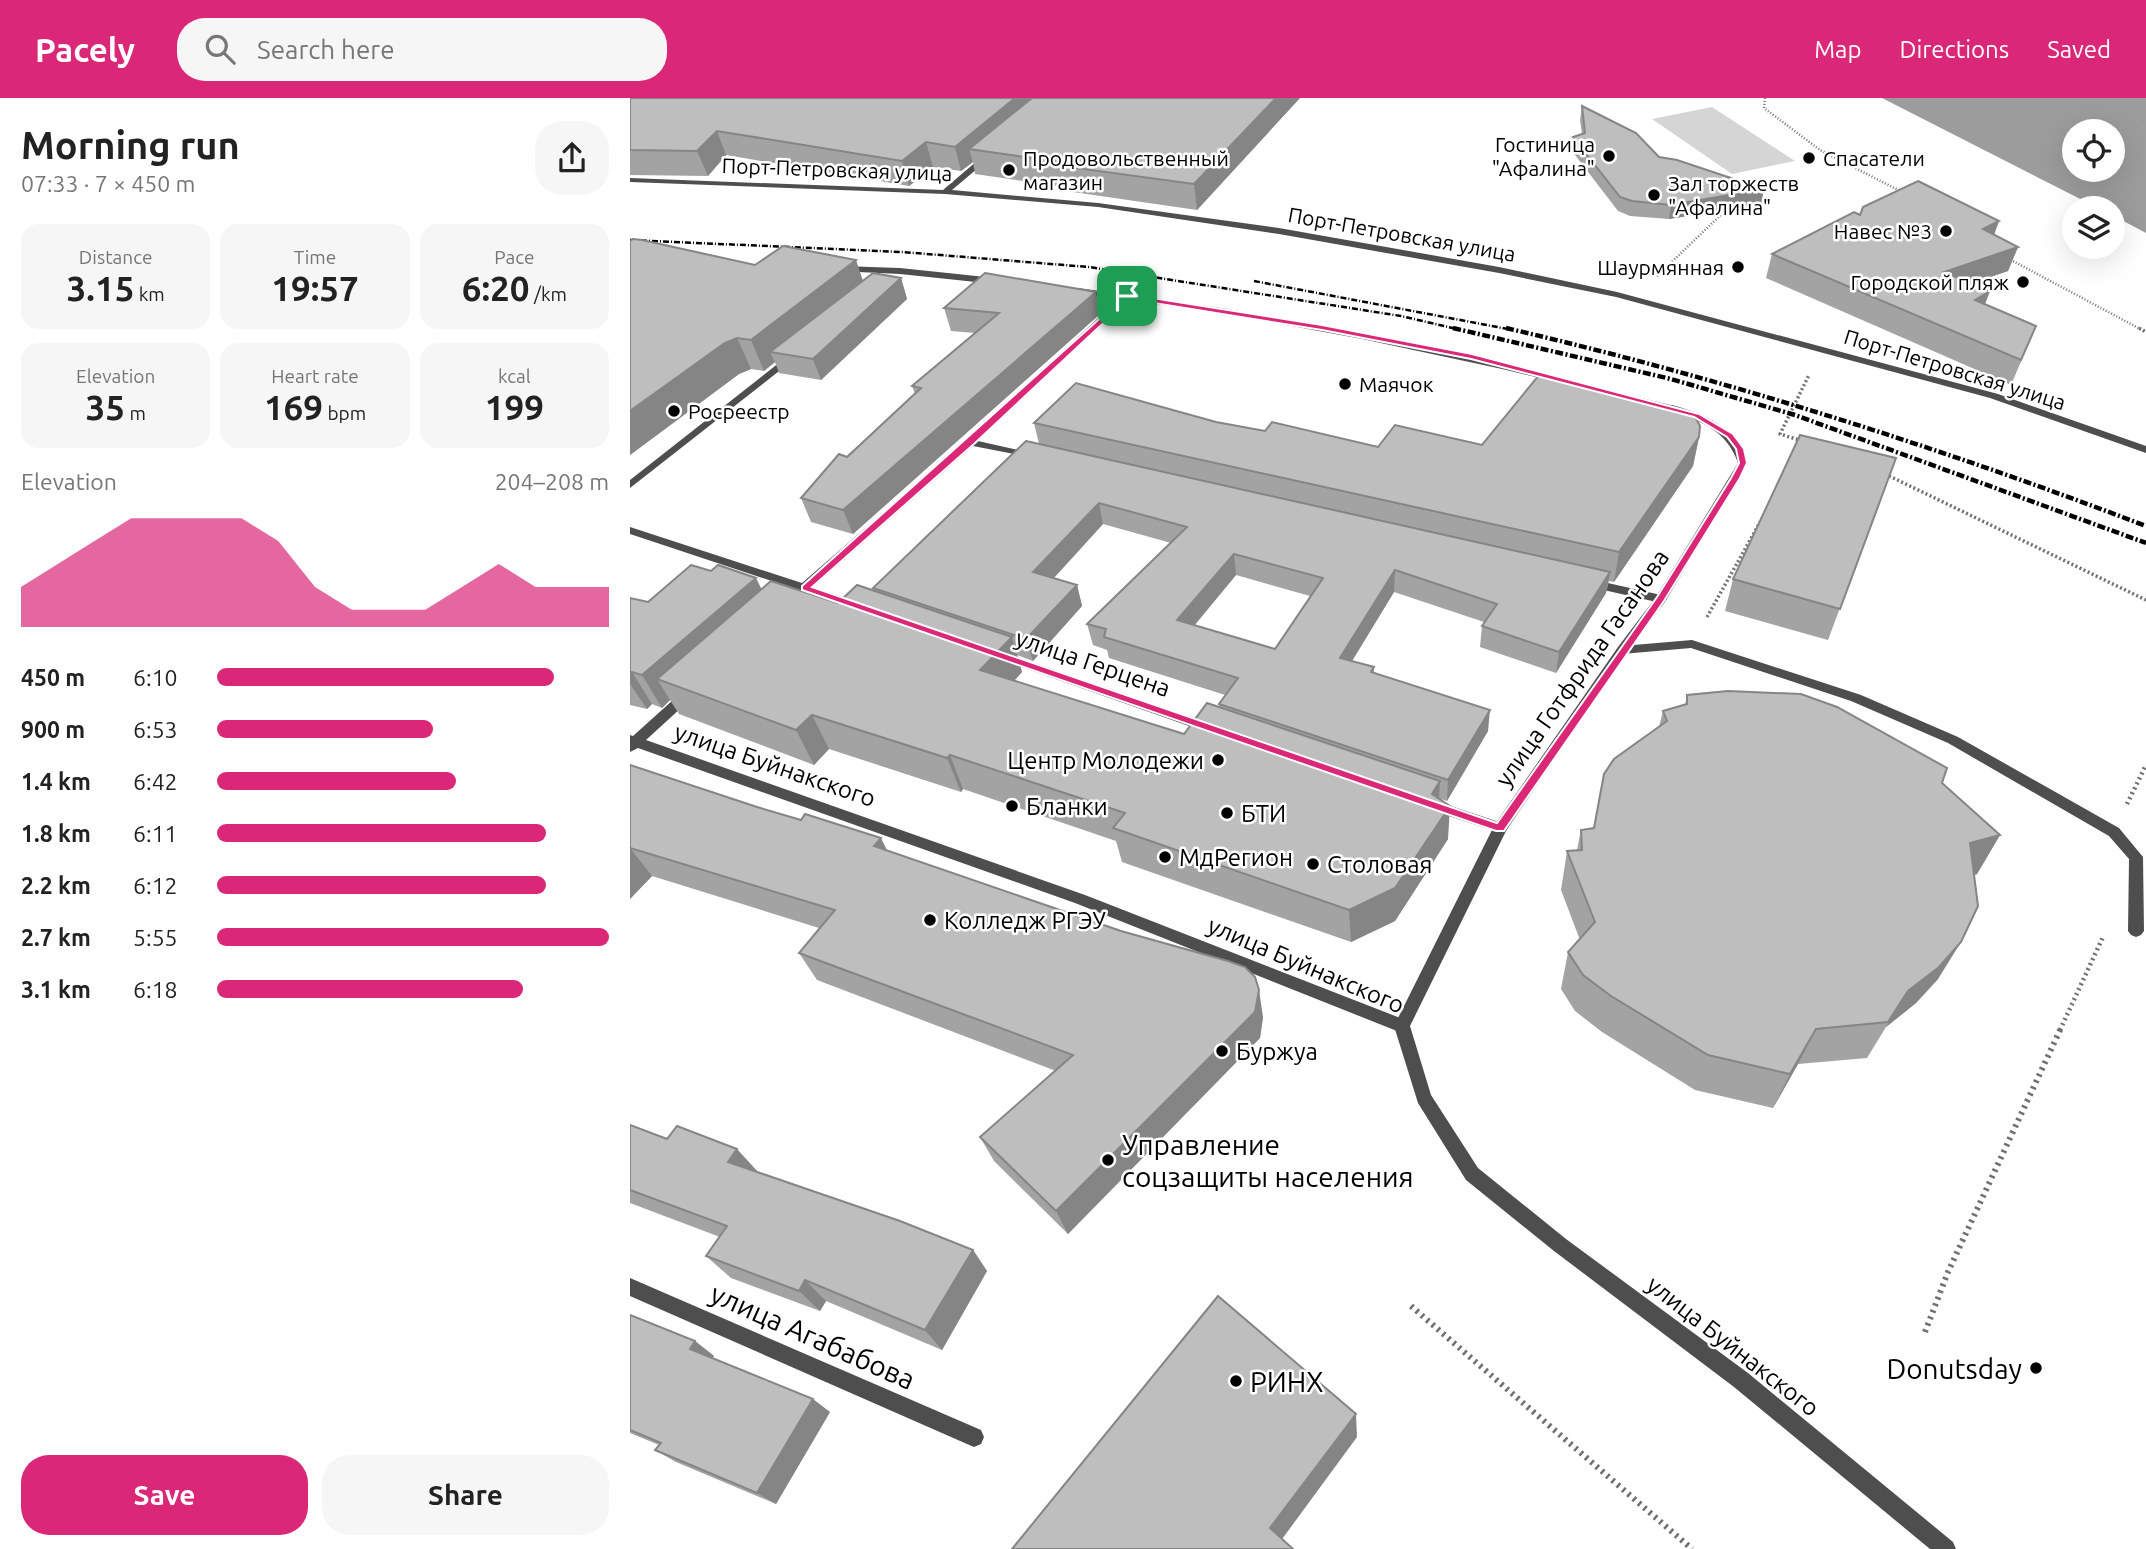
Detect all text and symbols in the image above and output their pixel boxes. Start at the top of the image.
search box [177,18,667,81]
icon: search [201,30,239,68]
text: Pacely [35,31,135,68]
text: Search here [257,35,395,64]
text: Map [1814,36,1861,63]
text: Directions [1899,36,2009,63]
text: Saved [2047,36,2111,63]
map controls [2062,119,2125,259]
button: locate [2062,119,2125,182]
button: share [535,121,609,195]
text: Morning run [21,124,240,166]
place label: Гостиница "Афалина" [1492,132,1595,180]
place label: Продовольственный магазин [1023,146,1229,194]
place label: Спасатели [1823,146,1925,170]
marker: Гостиница "Афалина" [1601,148,1617,164]
marker: Спасатели [1801,150,1817,166]
street label: Порт-Петровская улица [721,153,953,185]
marker: Продовольственный магазин [1001,162,1017,178]
text: 07:33 · 7 × 450 m [21,171,195,196]
place label: Зал торжеств "Афалина" [1668,171,1799,219]
marker: Зал торжеств "Афалина" [1646,187,1662,203]
button: layers [2062,196,2125,259]
street label: Порт-Петровская улица [1286,202,1518,266]
place label: Навес №3 [1834,219,1932,243]
marker: Навес №3 [1938,223,1954,239]
text: Distance [79,246,152,268]
text: Time [294,246,336,268]
text: Pace [494,246,534,268]
place label: Шаурмянная [1597,255,1724,279]
marker: Шаурмянная [1730,259,1746,275]
pin [1097,266,1157,326]
text: 3.15 [67,268,134,308]
text: 19:57 [271,268,359,308]
text: 6:20 [462,268,530,308]
place label: Городской пляж [1851,270,2009,294]
marker: Городской пляж [2015,274,2031,290]
icon: arrive [1108,277,1146,315]
text: km [134,283,165,305]
text: /km [530,283,567,305]
street label: Порт-Петровская улица [1841,324,2069,414]
text: Elevation [76,365,155,387]
text: Heart rate [271,365,359,387]
text: kcal [498,365,531,387]
place label: Маячок [1359,372,1434,396]
marker: Маячок [1337,376,1353,392]
text: 35 [86,387,125,427]
text: 169 [264,387,323,427]
text: 199 [485,387,544,427]
place label: Росреестр [688,399,790,423]
text: m [125,402,146,424]
text: bpm [323,402,366,424]
marker: Росреестр [666,403,682,419]
text: Elevation [21,469,117,494]
text: 204–208 m [495,469,609,494]
street label: улица Готфрида Гасанова [1490,544,1674,792]
street label: улица Герцена [1012,624,1174,702]
text: 450 m [21,665,85,690]
text: 6:10 [133,665,178,690]
text: 900 m [21,717,85,742]
text: 6:53 [133,717,178,742]
street label: улица Буйнакского [671,718,879,812]
place label: Центр Молодежи [1007,747,1204,774]
marker: Центр Молодежи [1210,752,1226,768]
text: 1.4 km [21,769,91,794]
text: 6:42 [133,769,178,794]
place label: Бланки [1026,793,1108,820]
marker: Бланки [1004,798,1020,814]
place label: БТИ [1241,800,1286,827]
marker: БТИ [1219,805,1235,821]
text: 1.8 km [21,821,91,846]
text: 6:11 [133,821,178,846]
place label: МдРегион [1179,844,1293,871]
marker: МдРегион [1157,849,1173,865]
place label: Столовая [1327,851,1433,878]
marker: Столовая [1305,856,1321,872]
text: 2.2 km [21,873,91,898]
text: 6:12 [133,873,178,898]
place label: Колледж РГЭУ [944,907,1106,934]
street label: улица Буйнакского [1204,911,1408,1019]
marker: Колледж РГЭУ [922,912,938,928]
text: 2.7 km [21,925,91,950]
text: 5:55 [133,925,178,950]
text: 3.1 km [21,977,91,1002]
text: 6:18 [133,977,178,1002]
place label: Буржуа [1236,1038,1318,1065]
marker: Буржуа [1214,1043,1230,1059]
place label: Управление соцзащиты населения [1122,1129,1414,1192]
marker: Управление соцзащиты населения [1100,1152,1116,1168]
street label: улица Буйнакского [1642,1270,1824,1422]
street label: улица Агабабова [706,1277,920,1395]
place label: Donutsday [1886,1353,2022,1384]
marker: Donutsday [2028,1360,2044,1376]
place label: РИНХ [1250,1366,1324,1397]
marker: РИНХ [1228,1373,1244,1389]
button: Save [21,1455,308,1535]
button: Share [322,1455,609,1535]

